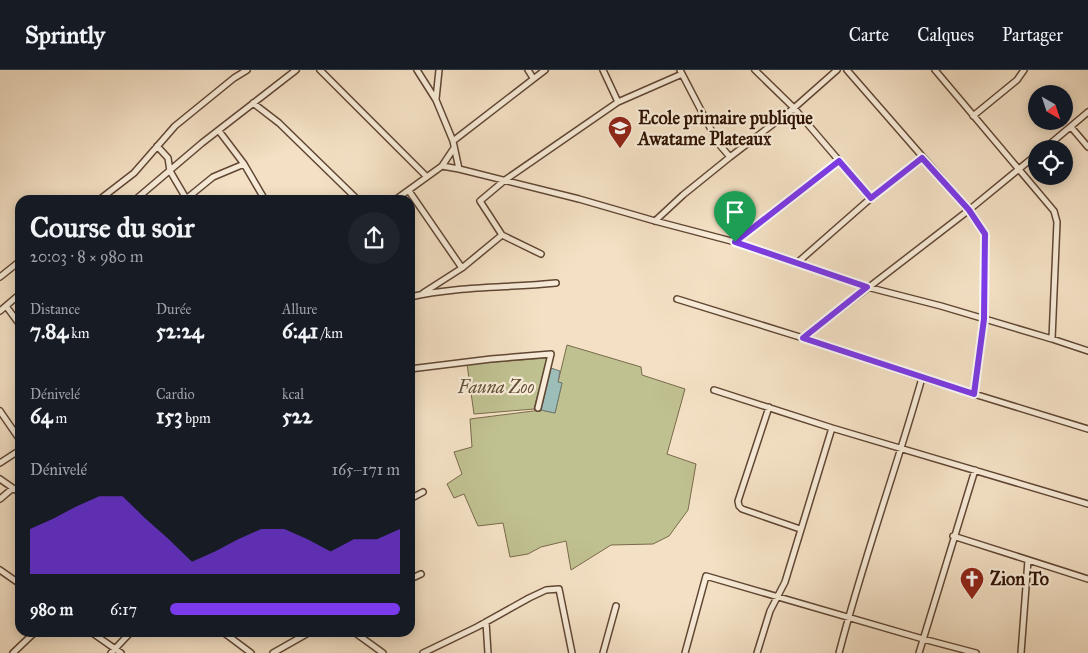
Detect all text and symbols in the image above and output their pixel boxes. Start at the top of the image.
text: Sprintly [25,20,105,50]
text: Carte [849,24,889,46]
text: Calques [917,24,974,46]
text: Partager [1002,24,1063,46]
north arrow [1028,85,1072,130]
map controls [1028,85,1073,185]
place label: Ecole primaire publique Awatame Plateaux [637,107,813,150]
school or university icon: Ecole primaire publique Awatame Plateaux [607,115,633,149]
button: locate [1028,140,1073,185]
pin [714,191,756,242]
icon: arrive [721,198,749,226]
text: Course du soir [30,210,194,245]
button: share [348,212,400,264]
text: 20:03 · 8 × 980 m [30,247,143,266]
text: Distance [30,301,80,318]
text: Durée [156,301,191,318]
text: Allure [282,301,317,318]
text: 7.84 [30,318,68,344]
text: 52:24 [156,318,203,344]
text: 6:41 [282,318,318,344]
text: km [68,325,89,342]
text: /km [318,325,343,342]
park label: Fauna Zoo [457,376,534,398]
text: Dénivelé [30,386,80,403]
text: Cardio [156,386,195,403]
text: kcal [282,386,304,403]
text: 64 [30,403,52,429]
text: 153 [156,403,182,429]
text: 522 [282,403,312,429]
text: m [52,410,67,427]
text: bpm [182,410,211,427]
text: Dénivelé [30,460,87,479]
text: 165–171 m [332,460,400,479]
church icon: Zion To [959,566,985,600]
place label: Zion To [990,568,1049,590]
text: 980 m [30,600,73,619]
text: 6:17 [110,600,137,619]

